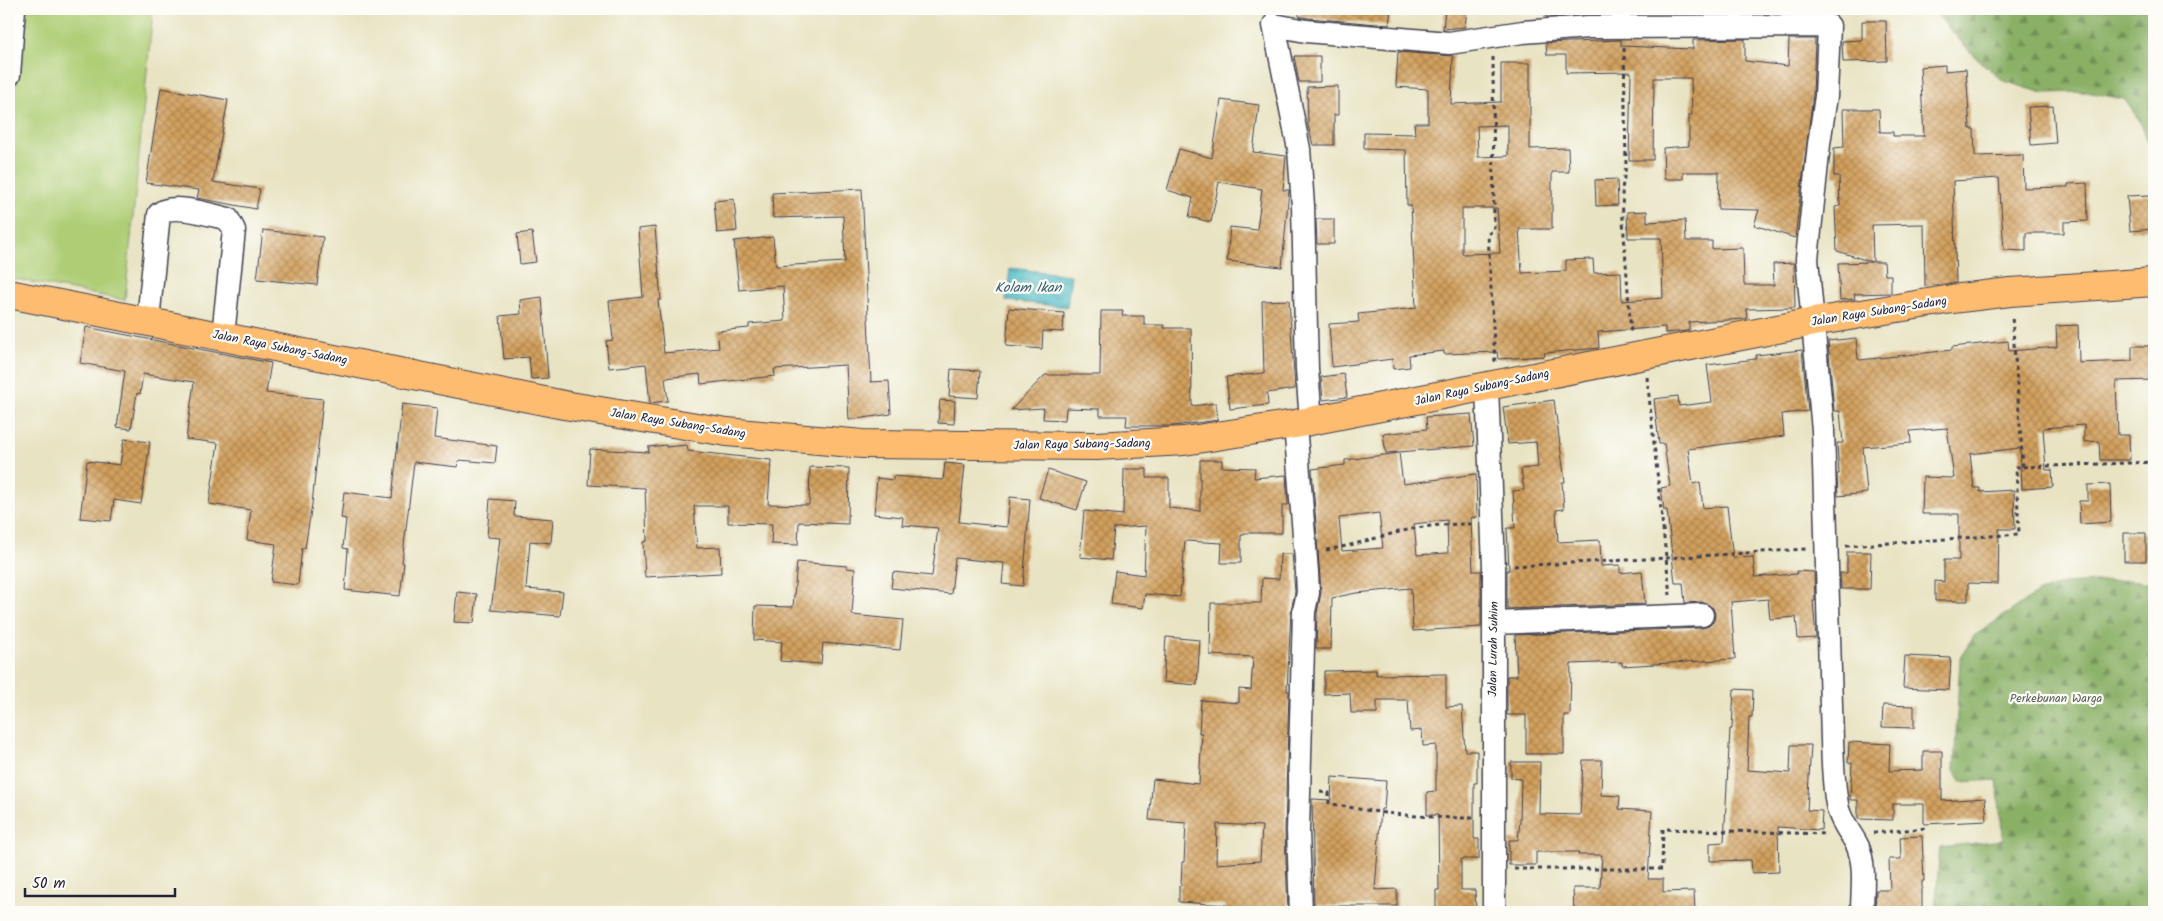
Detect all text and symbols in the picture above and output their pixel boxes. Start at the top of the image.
water label: Kolam Ikan [995,277,1063,299]
street label: Jalan Raya Subang-Sadang [1810,291,1949,332]
street label: Jalan Raya Subang-Sadang [211,325,349,370]
street label: Jalan Raya Subang-Sadang [1413,364,1551,411]
street label: Jalan Raya Subang-Sadang [609,403,747,444]
street label: Jalan Raya Subang-Sadang [1013,434,1151,455]
street label: Jalan Lurah Suhim [1483,601,1504,697]
park label: Perkebunan Warga [2010,689,2103,708]
scale bar [25,866,175,898]
text: 50 m [32,872,66,896]

